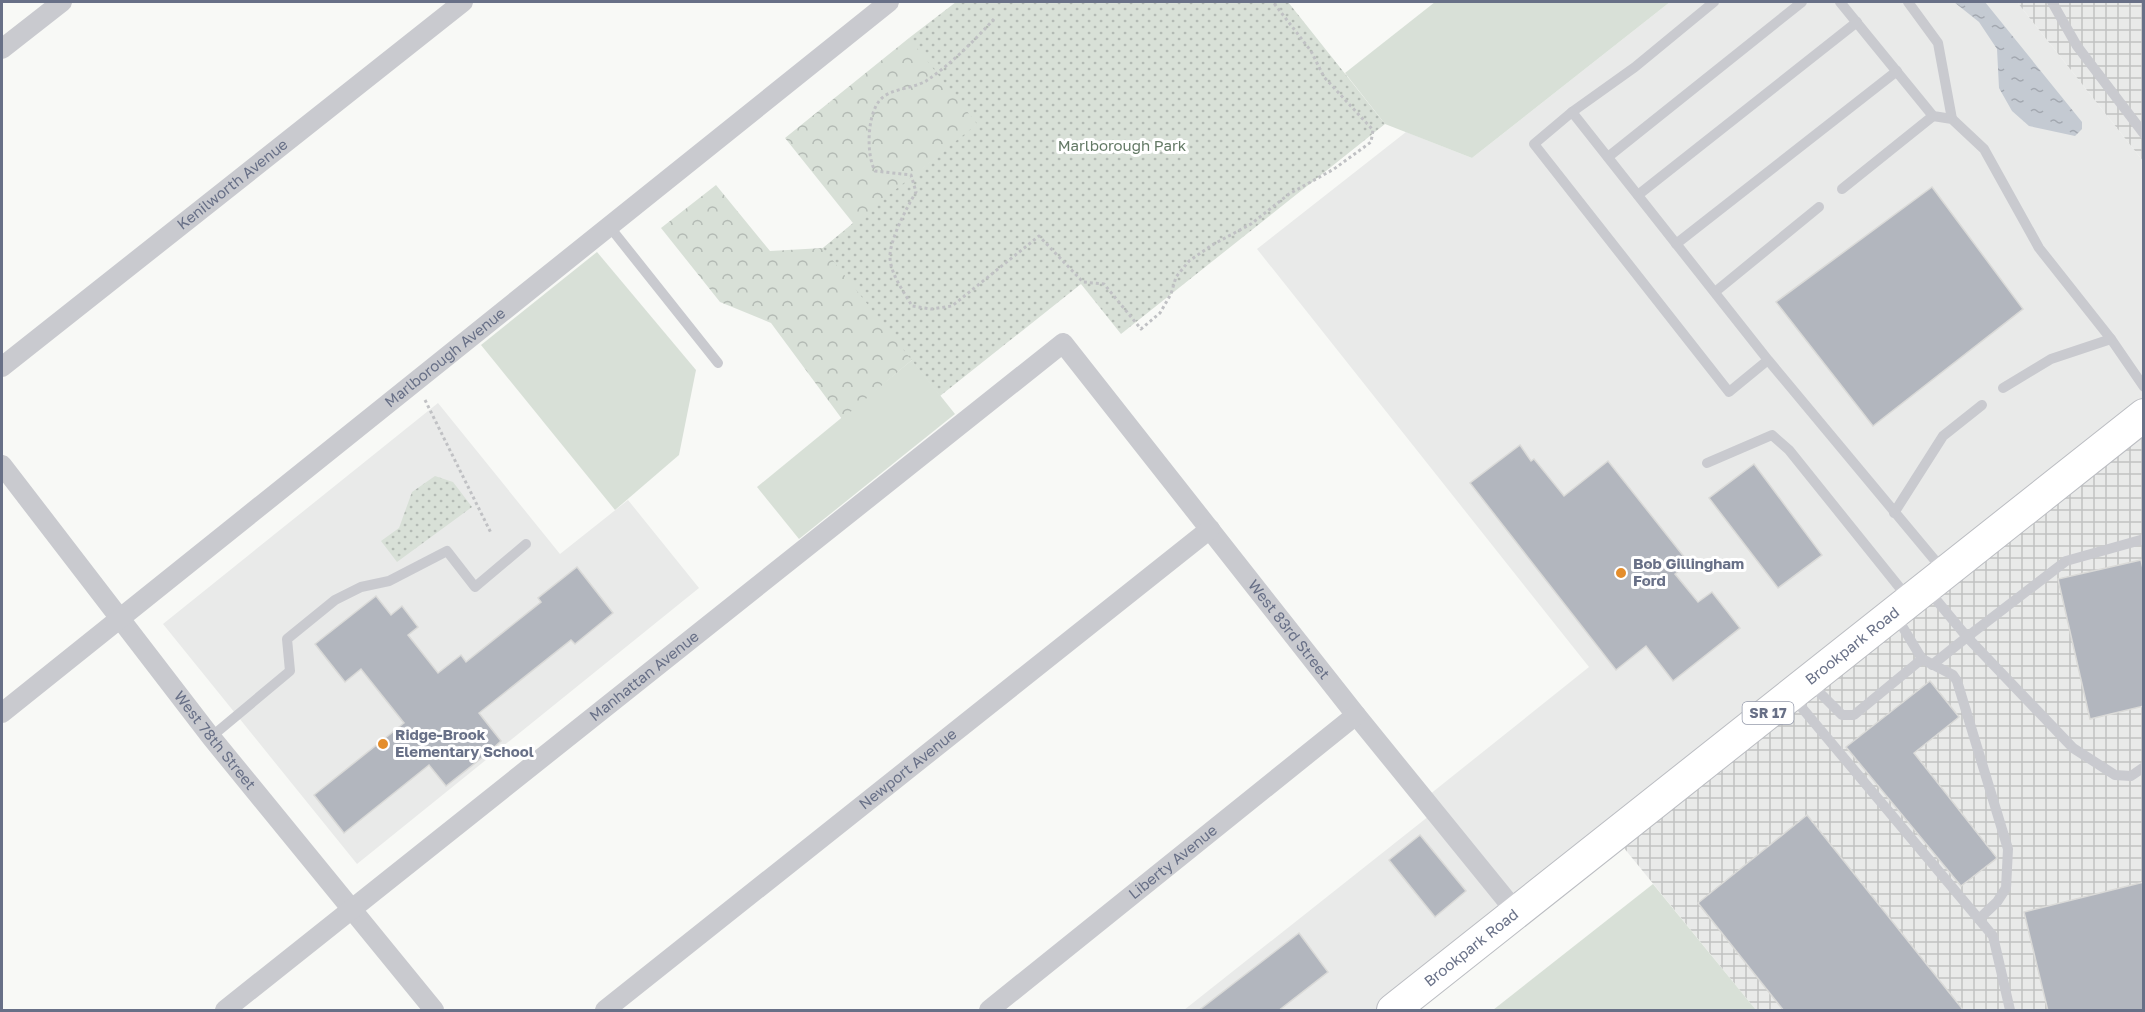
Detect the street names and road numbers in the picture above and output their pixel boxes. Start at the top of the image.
street label: Kenilworth Avenue [173,134,291,233]
street label: Marlborough Avenue [381,303,509,411]
street label: West 83rd Street [1245,576,1334,682]
street label: Brookpark Road [1801,603,1902,688]
street label: Manhattan Avenue [586,626,702,724]
street label: West 78th Street [171,687,260,793]
road number: SR 17 [1742,702,1794,724]
street label: Newport Avenue [855,724,960,813]
street label: Liberty Avenue [1125,820,1220,902]
street label: Brookpark Road [1420,904,1521,990]

